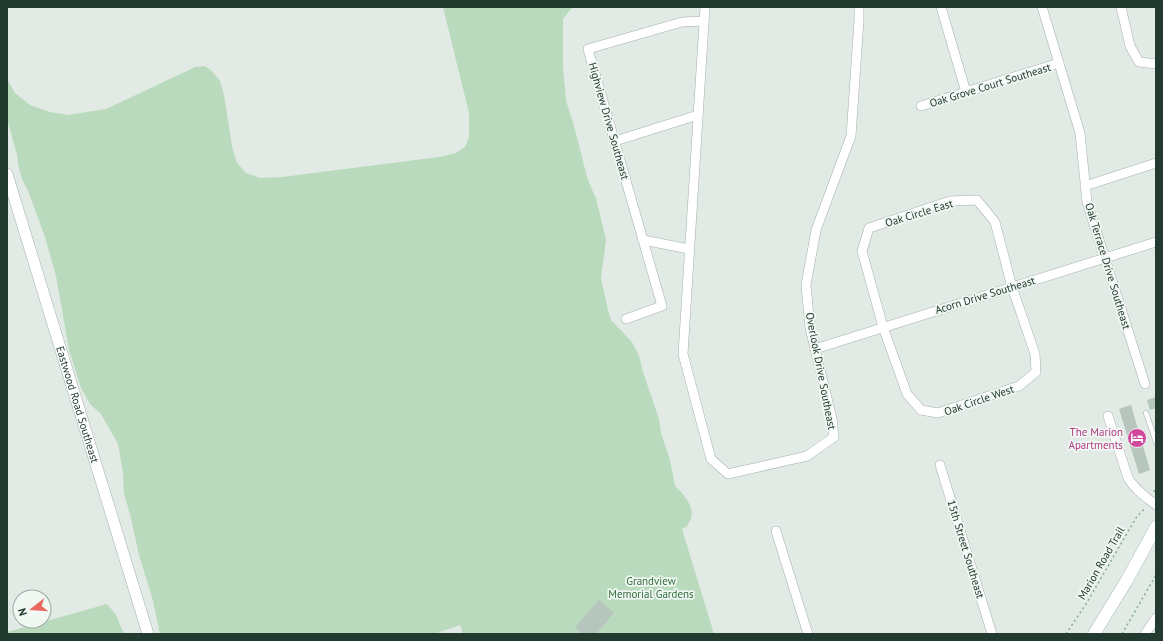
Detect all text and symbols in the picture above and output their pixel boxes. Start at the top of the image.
street label: Oak Grove Court Southeast [928,60,1053,110]
street label: Highview Drive Southeast [586,61,632,181]
street label: Oak Circle East [883,196,955,230]
street label: Oak Terrace Drive Southeast [1082,201,1134,331]
street label: Acorn Drive Southeast [933,273,1037,317]
street label: Overlook Drive Southeast [803,311,839,431]
street label: Eastwood Road Southeast [53,344,102,465]
street label: Oak Circle West [942,381,1016,418]
place label: The Marion Apartments [1068,425,1123,452]
hotel icon: The Marion Apartments [1126,427,1148,449]
street label: 15th Street Southeast [944,498,988,600]
street label: Marion Road Trail [1074,523,1128,602]
park label: Grandview Memorial Gardens [608,574,694,601]
north arrow [12,589,52,629]
text: N [15,606,30,617]

